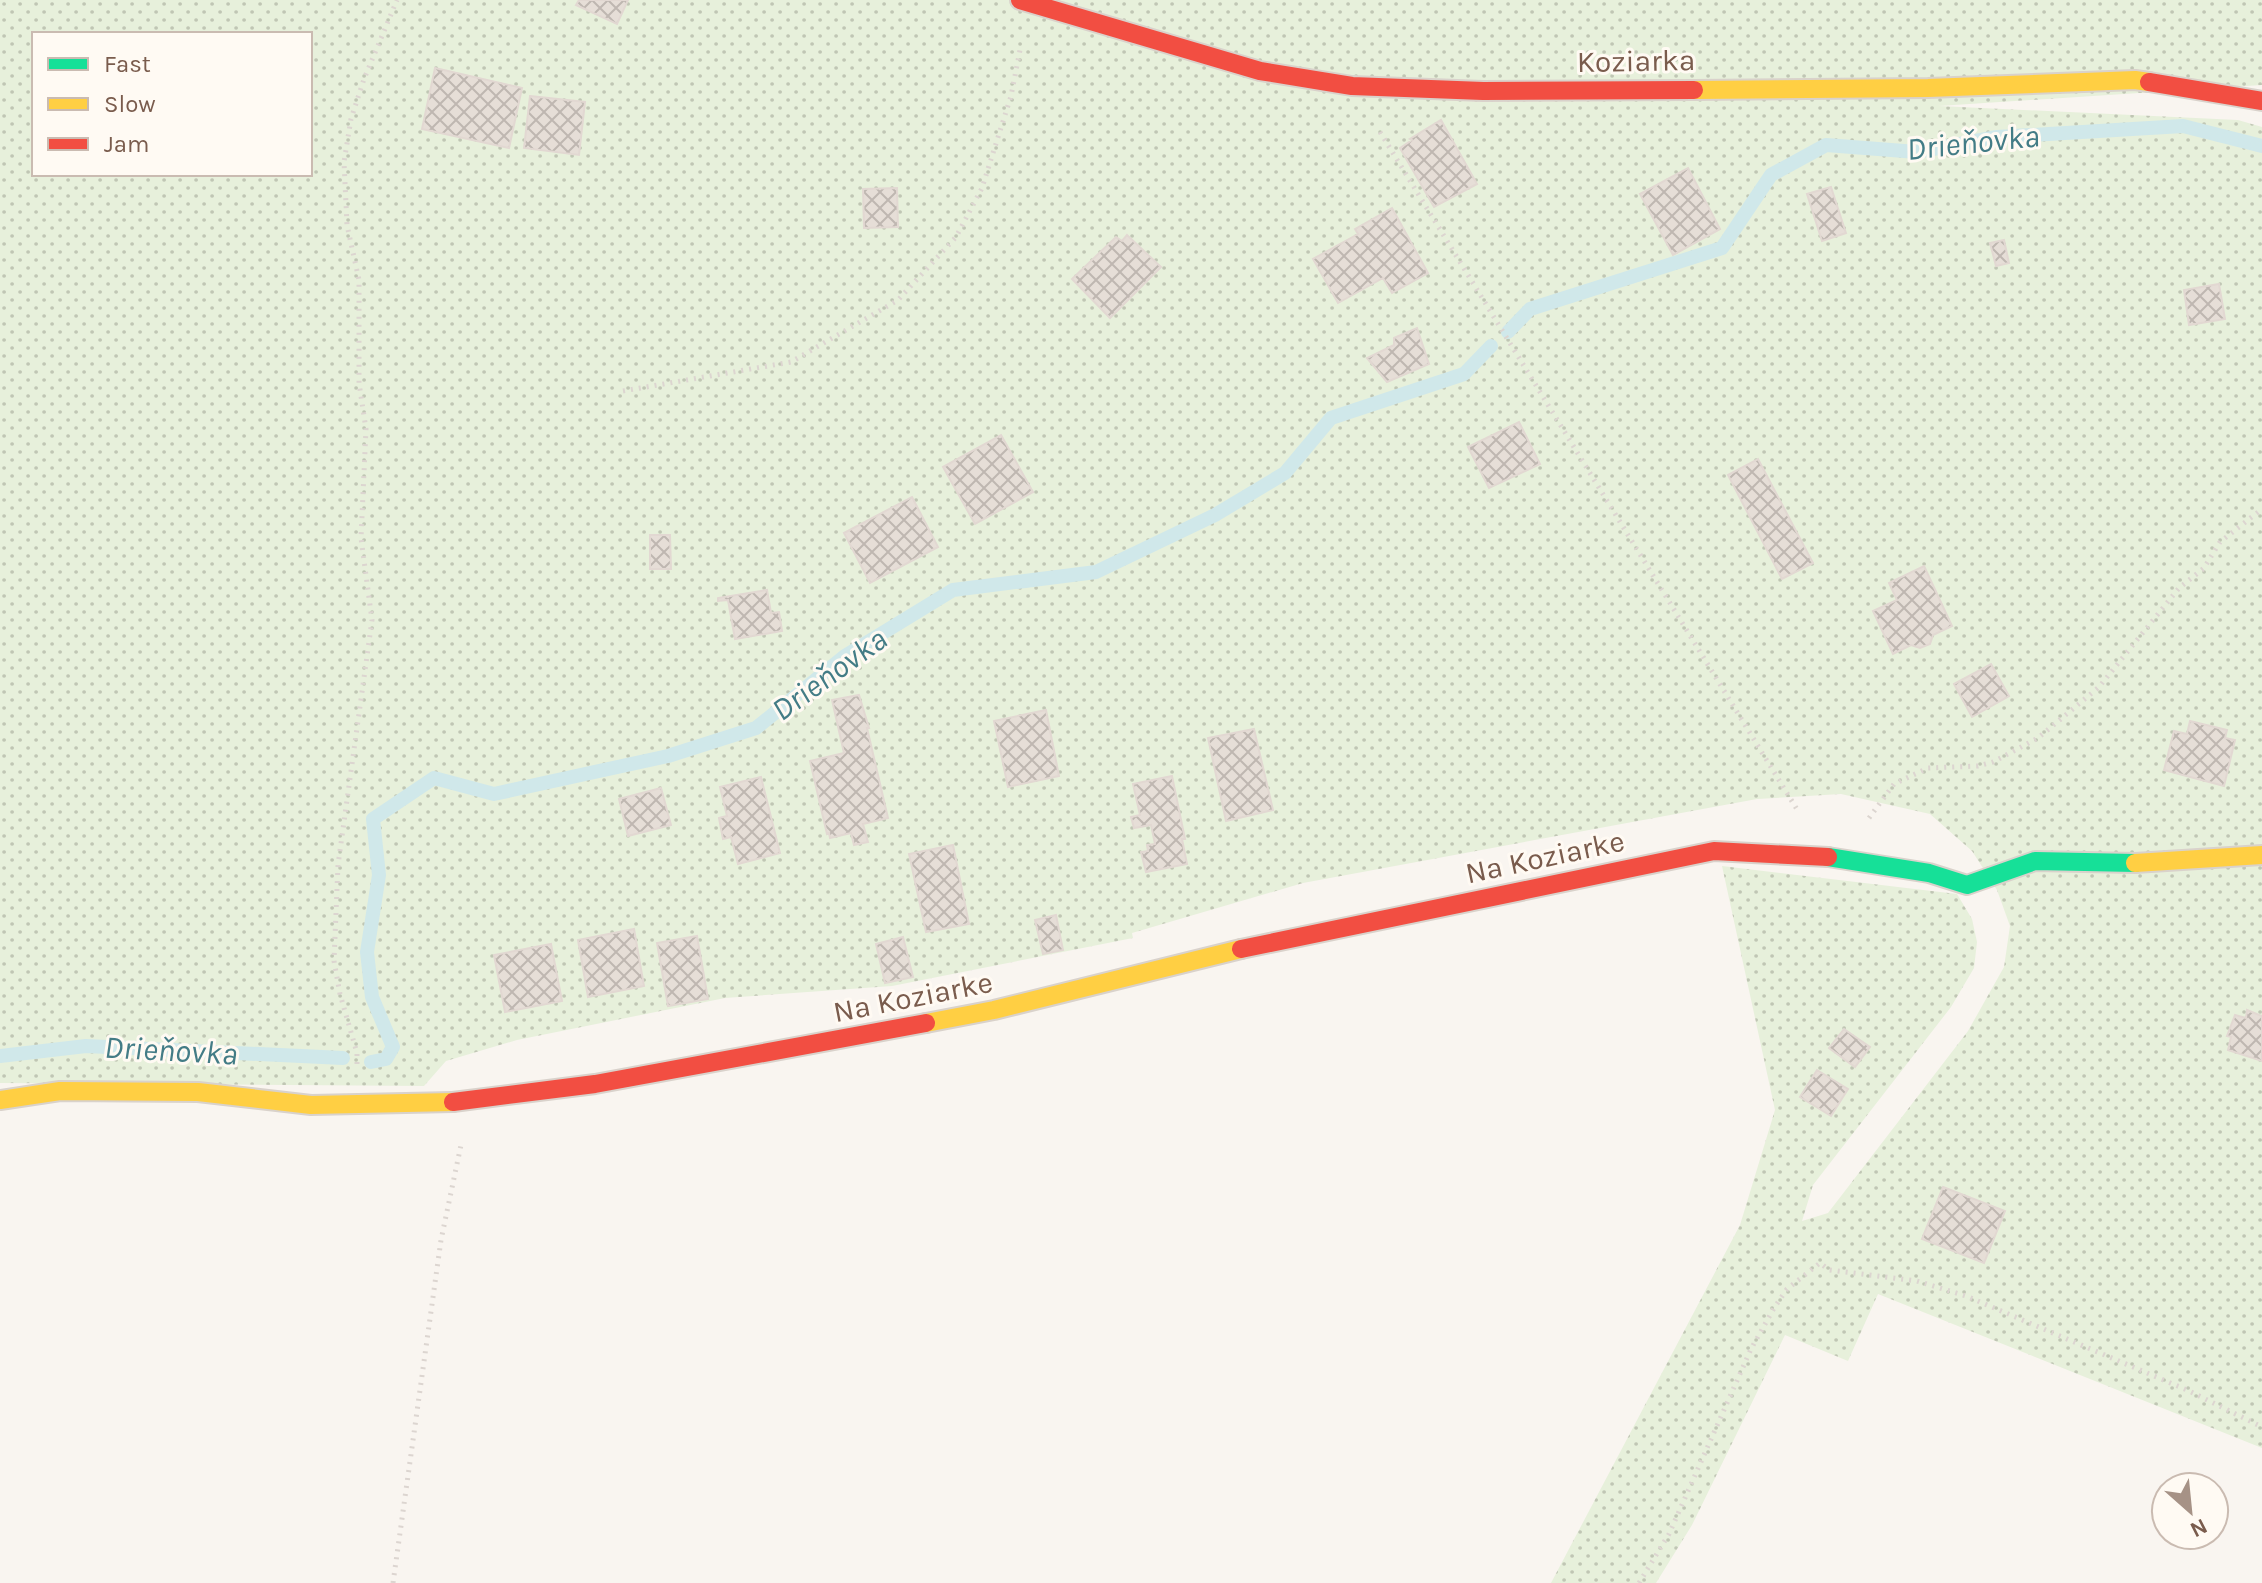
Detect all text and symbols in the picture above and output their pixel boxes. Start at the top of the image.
legend [32,32,312,176]
street label: Koziarka [1576,42,1696,80]
text: Fast [104,50,151,78]
text: Slow [104,90,156,118]
water label: Drieňovka [1905,117,2041,168]
text: Jam [104,130,149,158]
water label: Drieňovka [764,620,894,729]
street label: Na Koziarke [1462,823,1628,891]
street label: Na Koziarke [830,964,996,1030]
water label: Drieňovka [103,1029,239,1072]
north arrow [2150,1471,2230,1551]
text: N [2186,1513,2212,1543]

